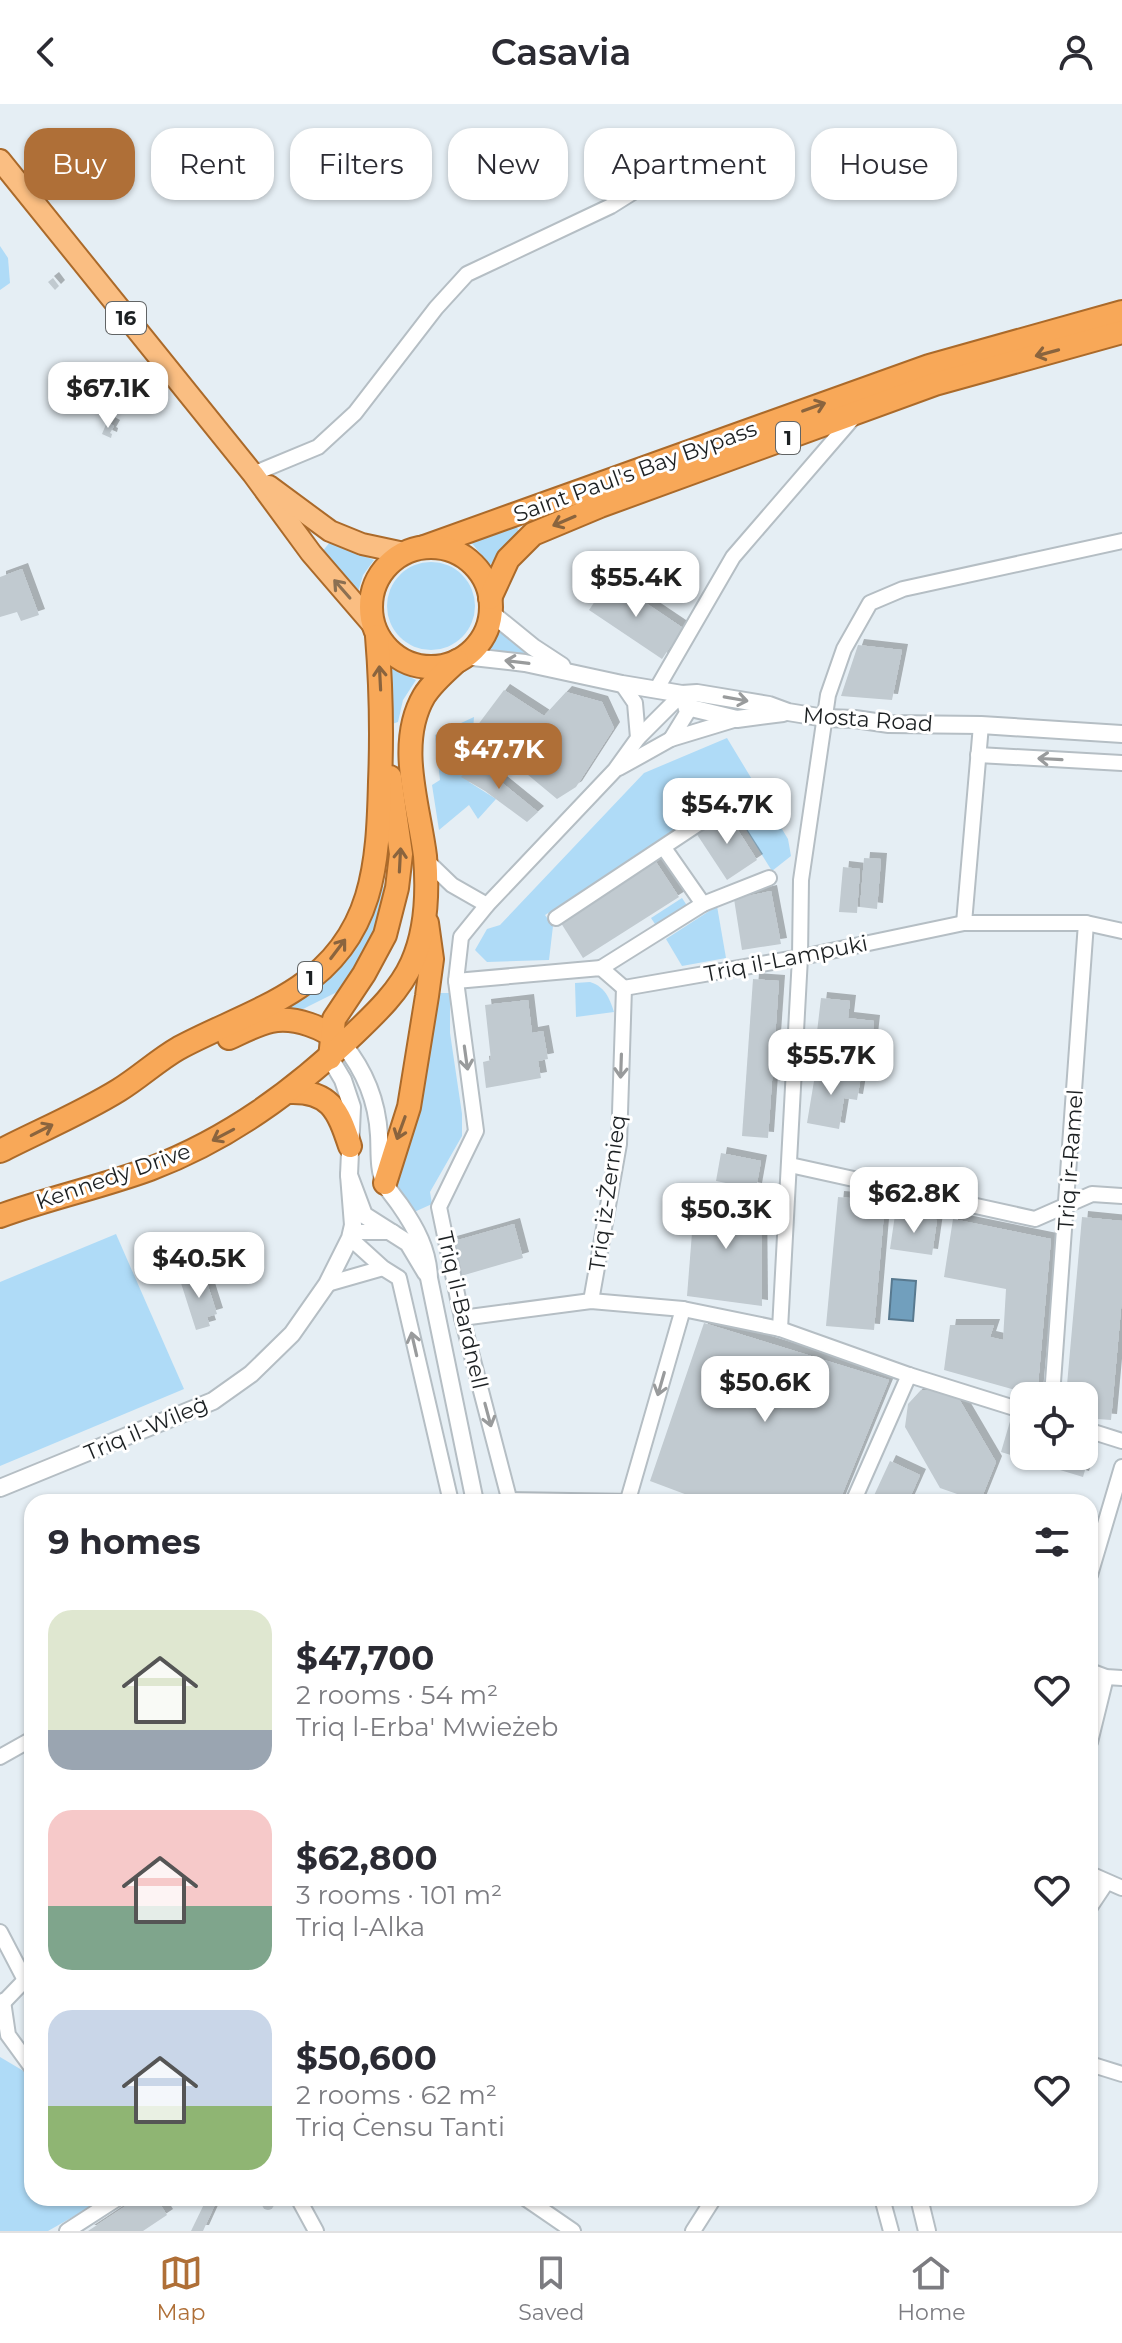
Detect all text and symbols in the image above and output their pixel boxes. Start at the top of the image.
icon: back [24,30,68,74]
text: Casavia [491,30,631,74]
icon: person [1054,30,1098,74]
chip: Buy [24,128,135,200]
chip: Rent [151,128,274,200]
chip: Filters [290,128,432,200]
chip: New [448,128,568,200]
chip: Apartment [584,128,795,200]
chip: House [811,128,957,200]
road number: 16 [106,302,146,334]
one-way arrow [1034,346,1060,361]
pin: $67.1K [43,362,173,430]
text: $67.1K [66,372,150,404]
one-way arrow [801,399,825,413]
street label: Saint Paul's Bay Bypass [510,415,761,528]
road number: 1 [776,422,800,454]
one-way arrow [552,515,577,530]
pin: $55.4K [571,551,701,619]
text: $55.4K [590,561,682,593]
one-way arrow [333,580,351,600]
one-way arrow [504,655,531,670]
one-way arrow [372,665,387,692]
one-way arrow [723,693,748,708]
street label: Mosta Road [802,701,934,738]
pin: $47.7K [434,723,564,791]
text: $47.7K [454,733,544,765]
one-way arrow [1037,751,1064,766]
pin: $54.7K [662,778,792,846]
text: $54.7K [681,788,773,820]
one-way arrow [392,847,407,874]
street label: Triq il-Lampuki [702,929,870,988]
one-way arrow [330,939,347,960]
road number: 1 [298,962,322,994]
pin: $55.7K [766,1029,896,1097]
text: $55.7K [786,1039,876,1071]
one-way arrow [459,1045,474,1070]
one-way arrow [614,1052,629,1079]
street label: Triq ir-Ramel [1052,1088,1089,1232]
street label: Triq iż-Żernieq [583,1113,632,1273]
one-way arrow [393,1115,408,1140]
one-way arrow [30,1122,54,1137]
one-way arrow [212,1127,235,1143]
street label: Kennedy Drive [32,1137,194,1216]
pin: $62.8K [849,1167,979,1235]
text: $62.8K [868,1177,960,1209]
pin: $50.3K [661,1183,791,1251]
text: $50.3K [680,1193,772,1225]
street label: Triq il-Bardnell [431,1229,494,1392]
pin: $40.5K [134,1232,264,1300]
text: $40.5K [152,1242,246,1274]
one-way arrow [406,1332,421,1358]
pin: $50.6K [700,1356,830,1424]
text: $50.6K [719,1366,811,1398]
one-way arrow [653,1371,668,1397]
map controls [1010,1382,1098,1470]
button: locate [1010,1382,1098,1470]
street label: Triq il-Wileġ [80,1390,212,1467]
one-way arrow [481,1402,496,1428]
icon: filters [1030,1520,1074,1564]
text: 9 homes [48,1521,201,1563]
text: $47,700 [296,1637,434,1679]
icon: home [112,1642,208,1738]
icon: heart [1030,1668,1074,1712]
text: 2 rooms · 54 m² [296,1679,498,1711]
text: Triq l-Erba' Mwieżeb [296,1711,558,1743]
text: $62,800 [296,1837,438,1879]
icon: home [112,1842,208,1938]
icon: heart [1030,1868,1074,1912]
text: 3 rooms · 101 m² [296,1879,502,1911]
text: Triq l-Alka [296,1911,425,1943]
text: $50,600 [296,2037,437,2079]
icon: home [112,2042,208,2138]
icon: heart [1030,2068,1074,2112]
text: 2 rooms · 62 m² [296,2079,497,2111]
text: Triq Ċensu Tanti [296,2111,505,2143]
tab: Map [156,2251,205,2326]
tab: Saved [518,2251,584,2326]
tab: Home [897,2251,966,2326]

